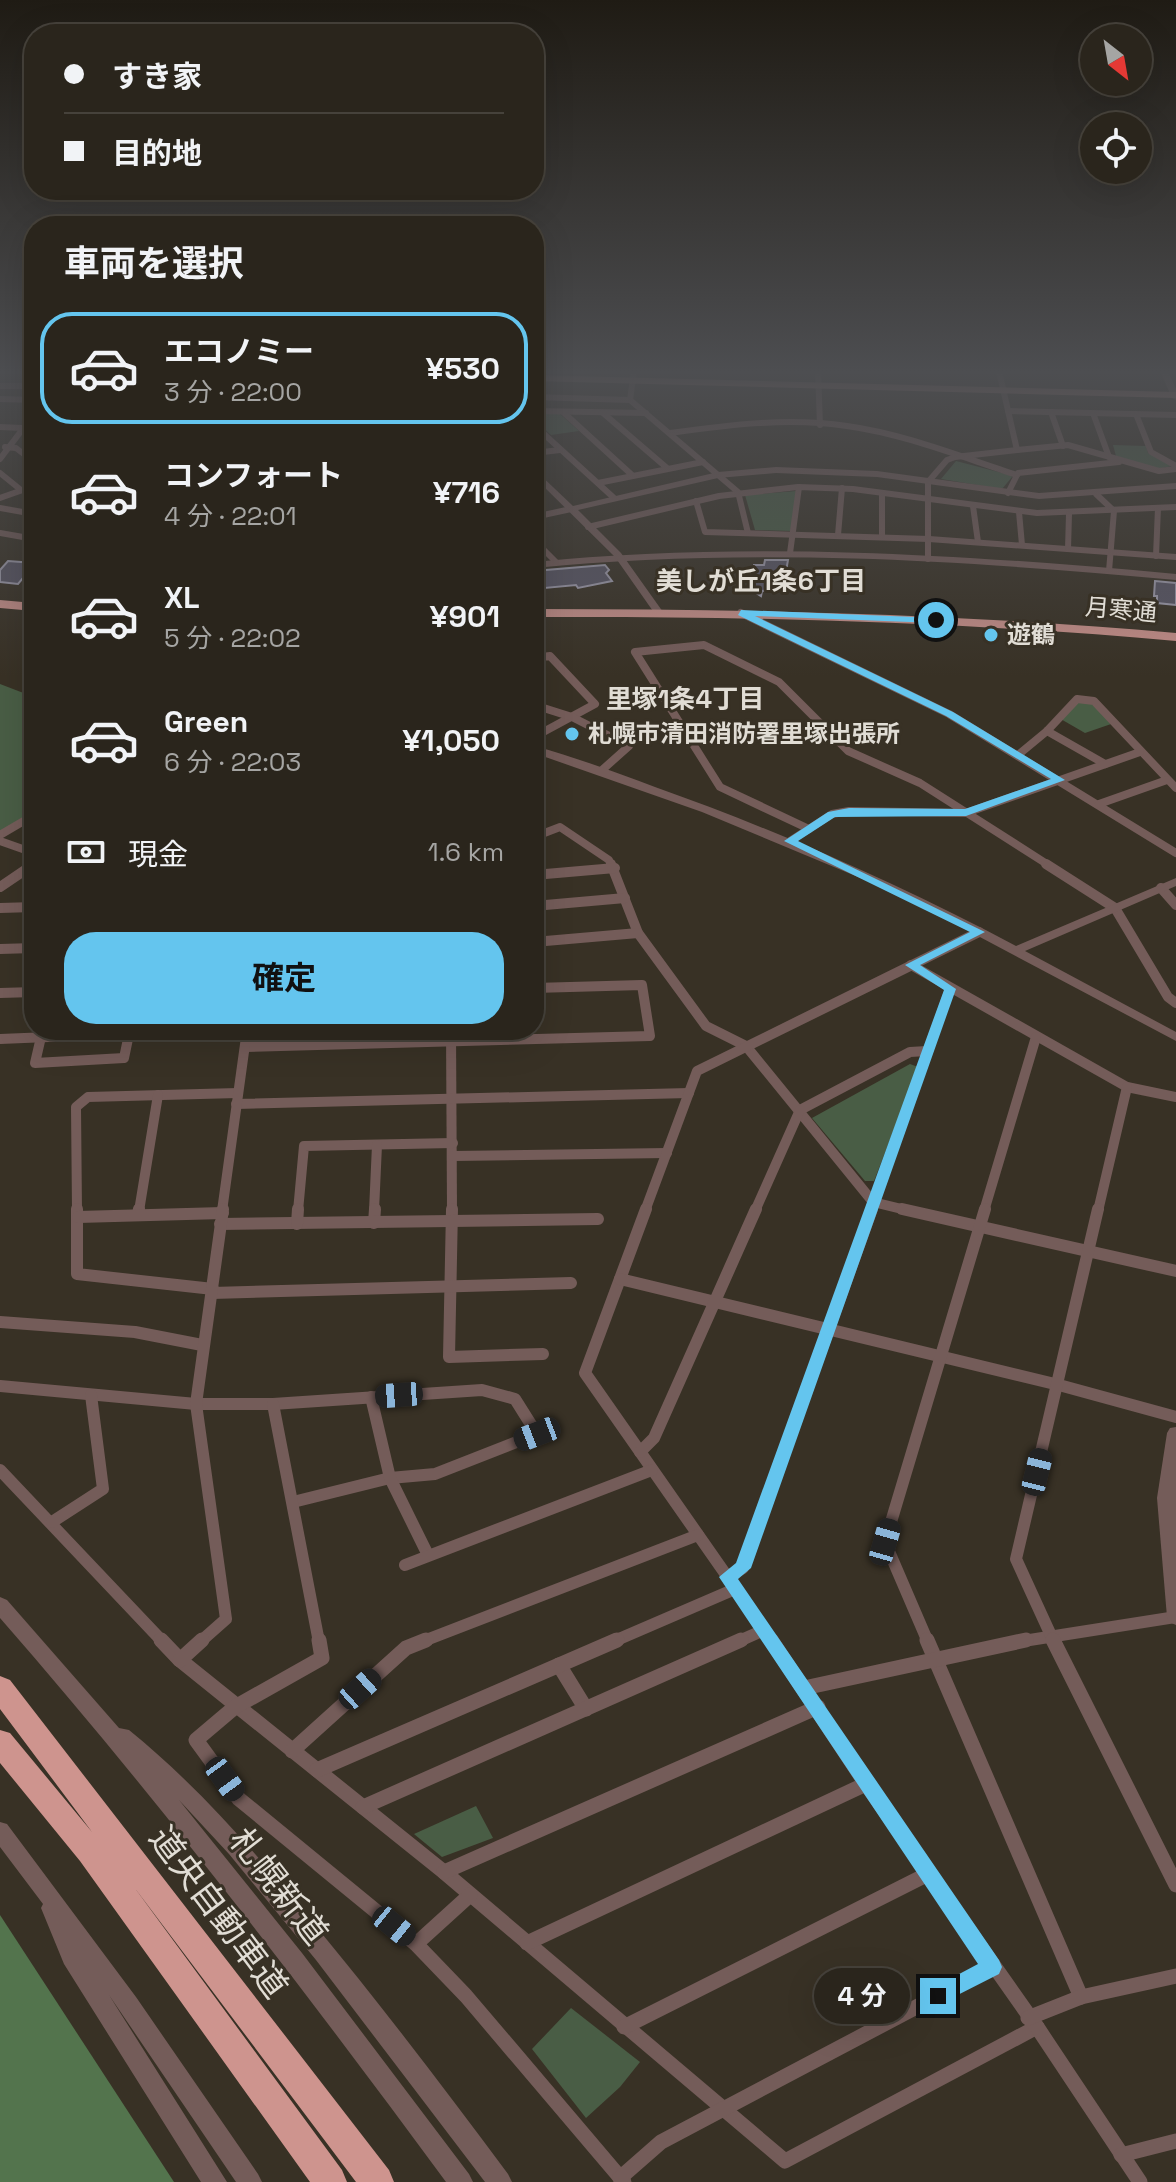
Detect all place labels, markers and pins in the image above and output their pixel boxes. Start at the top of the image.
place label: 遊鶴 [1007,619,1055,650]
marker: 遊鶴 [982,626,1000,644]
place label: 札幌市清田消防署里塚出張所 [588,718,900,749]
marker: 札幌市清田消防署里塚出張所 [563,725,581,743]

